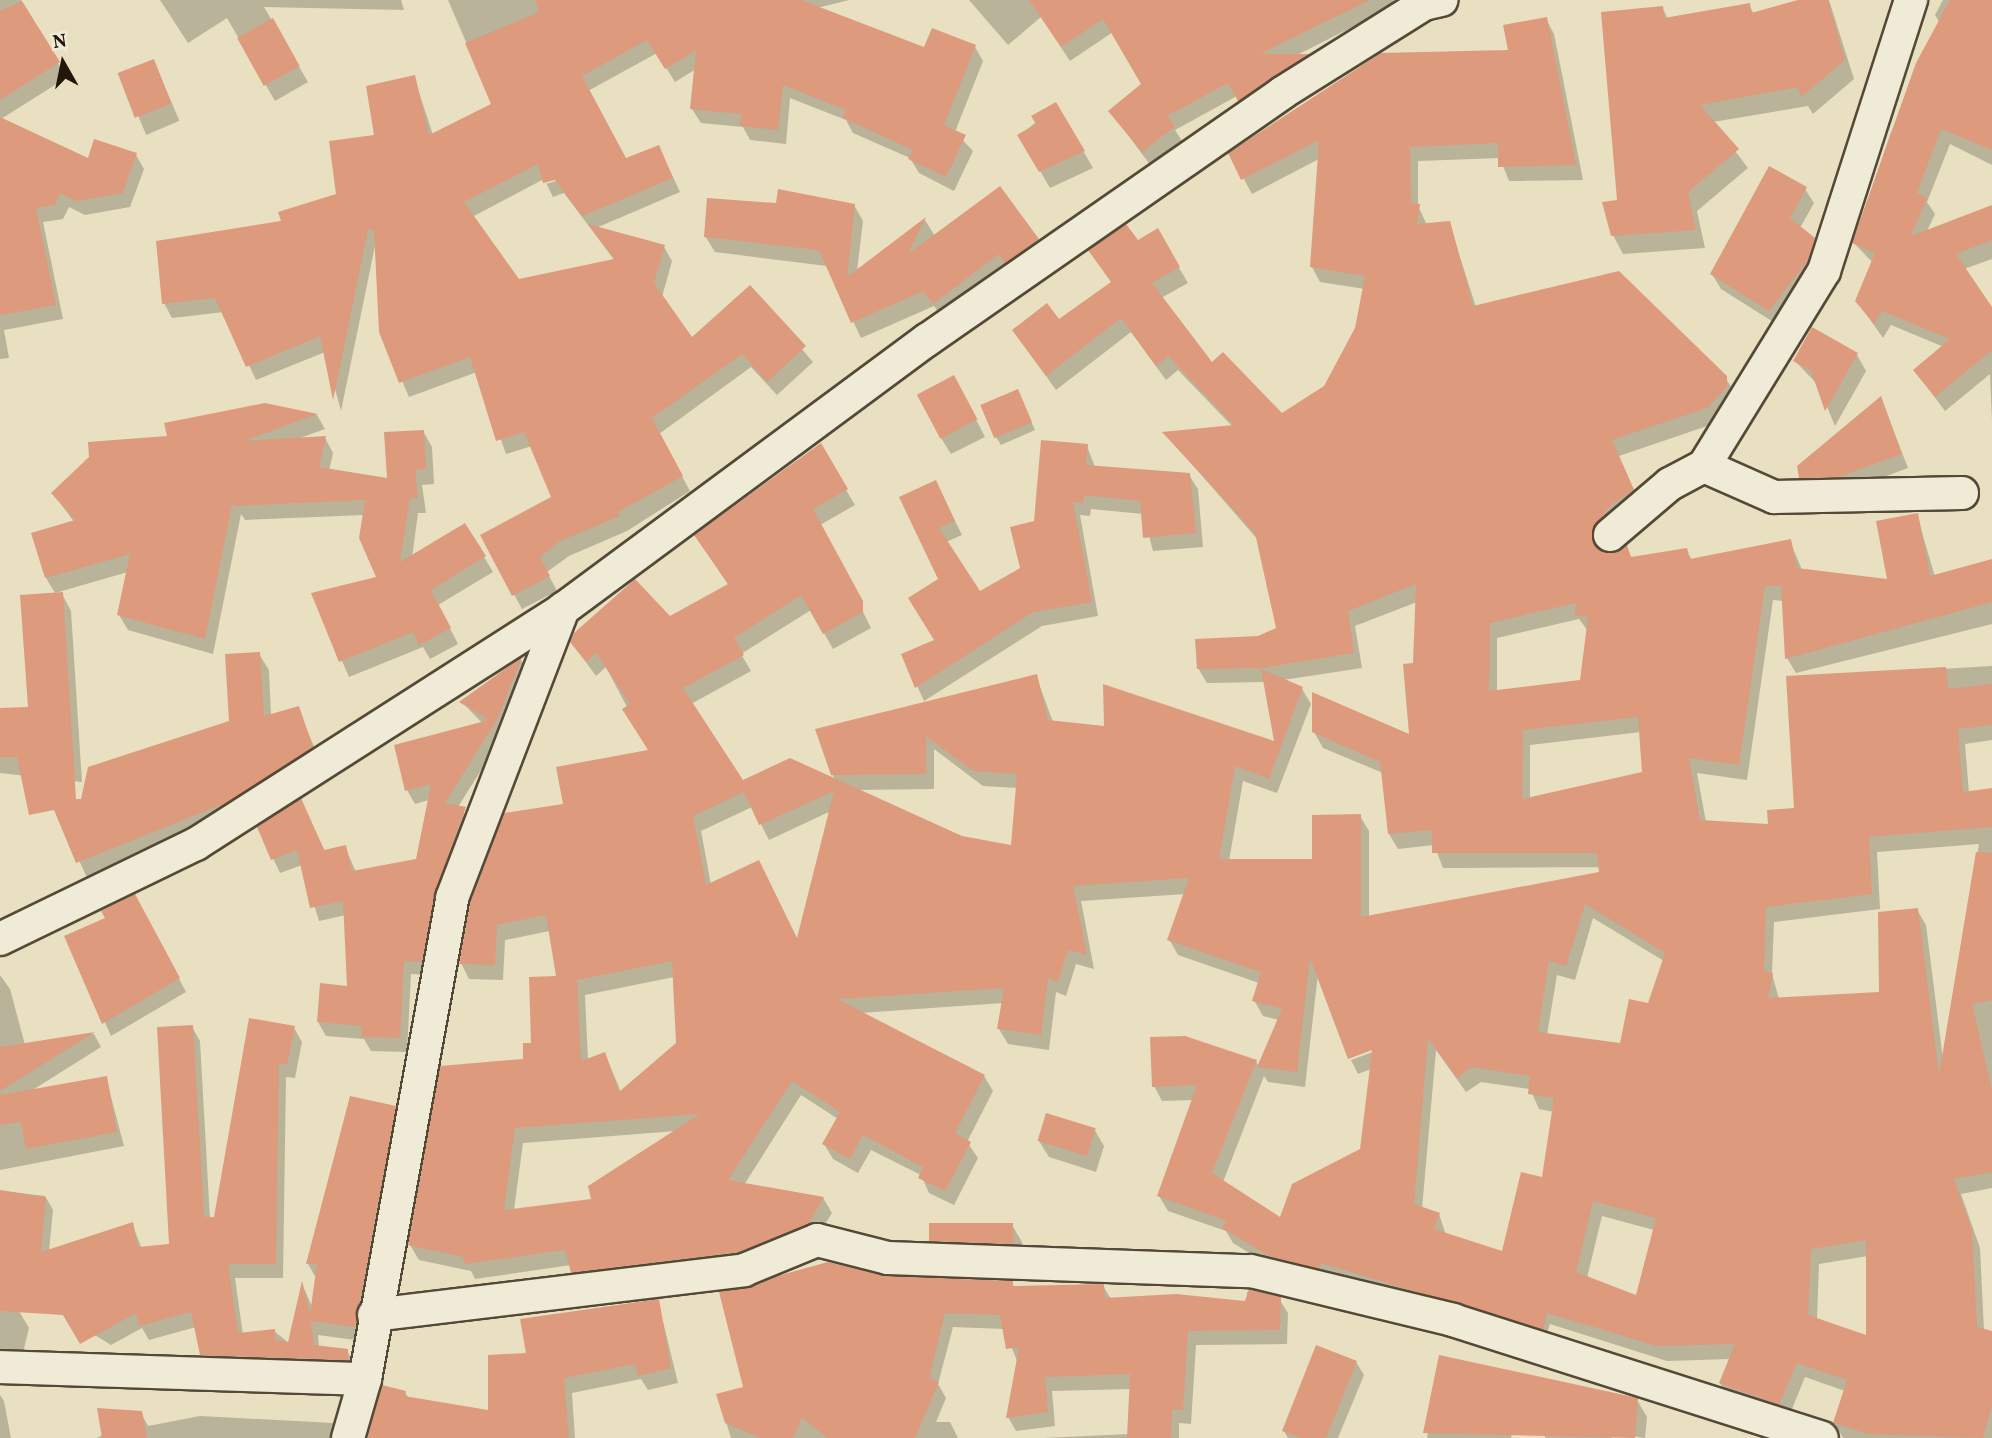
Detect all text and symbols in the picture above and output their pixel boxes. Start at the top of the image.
north arrow [28,28,98,98]
text: N [51,28,69,56]

